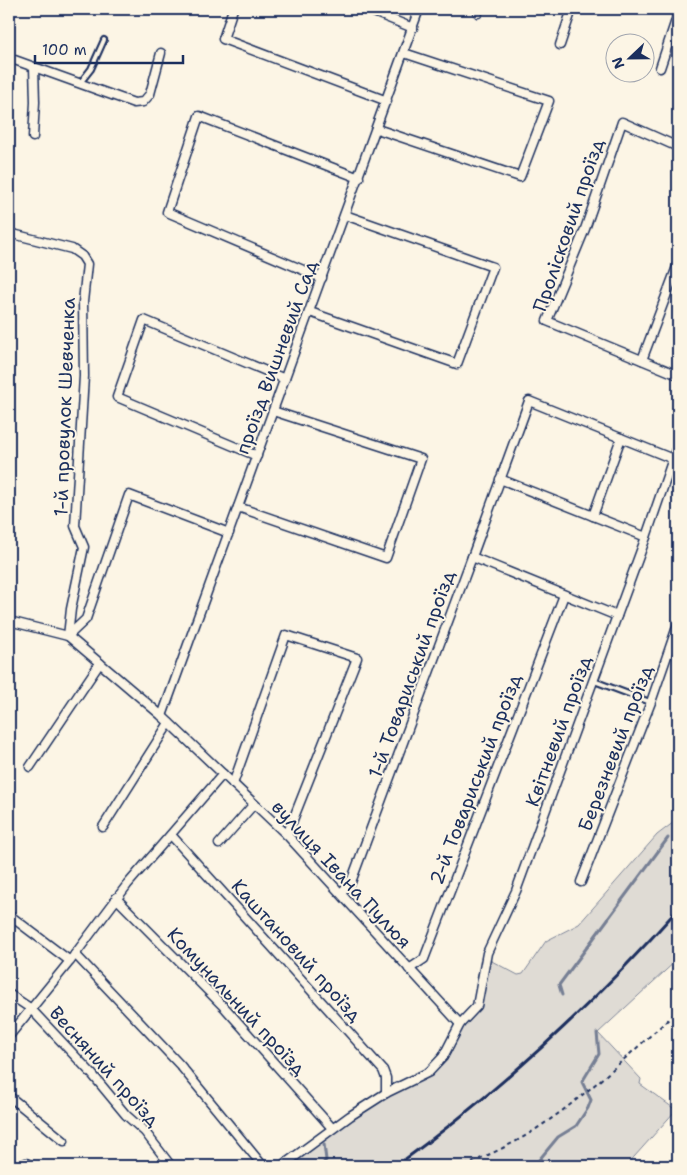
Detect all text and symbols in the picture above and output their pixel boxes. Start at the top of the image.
scale bar [35,32,182,64]
north arrow [604,32,654,82]
text: 100 m [42,40,87,60]
text: N [608,54,628,71]
street label: Пролісковий проїзд [527,135,610,315]
street label: проїзд Вишневий Сад [230,257,323,458]
street label: 1-й провулок Шевченка [48,297,81,517]
street label: 1-й Товариський проїзд [362,567,461,781]
street label: Квітневий проїзд [520,652,597,810]
street label: Березневий проїзд [572,661,659,835]
street label: 2-й Товариський проїзд [424,670,527,888]
street label: вулиця Івана Пулюя [266,795,417,954]
street label: Каштановий проїзд [226,874,367,1027]
street label: Комунальний проїзд [162,922,312,1081]
street label: Весняний проїзд [44,1001,165,1132]

